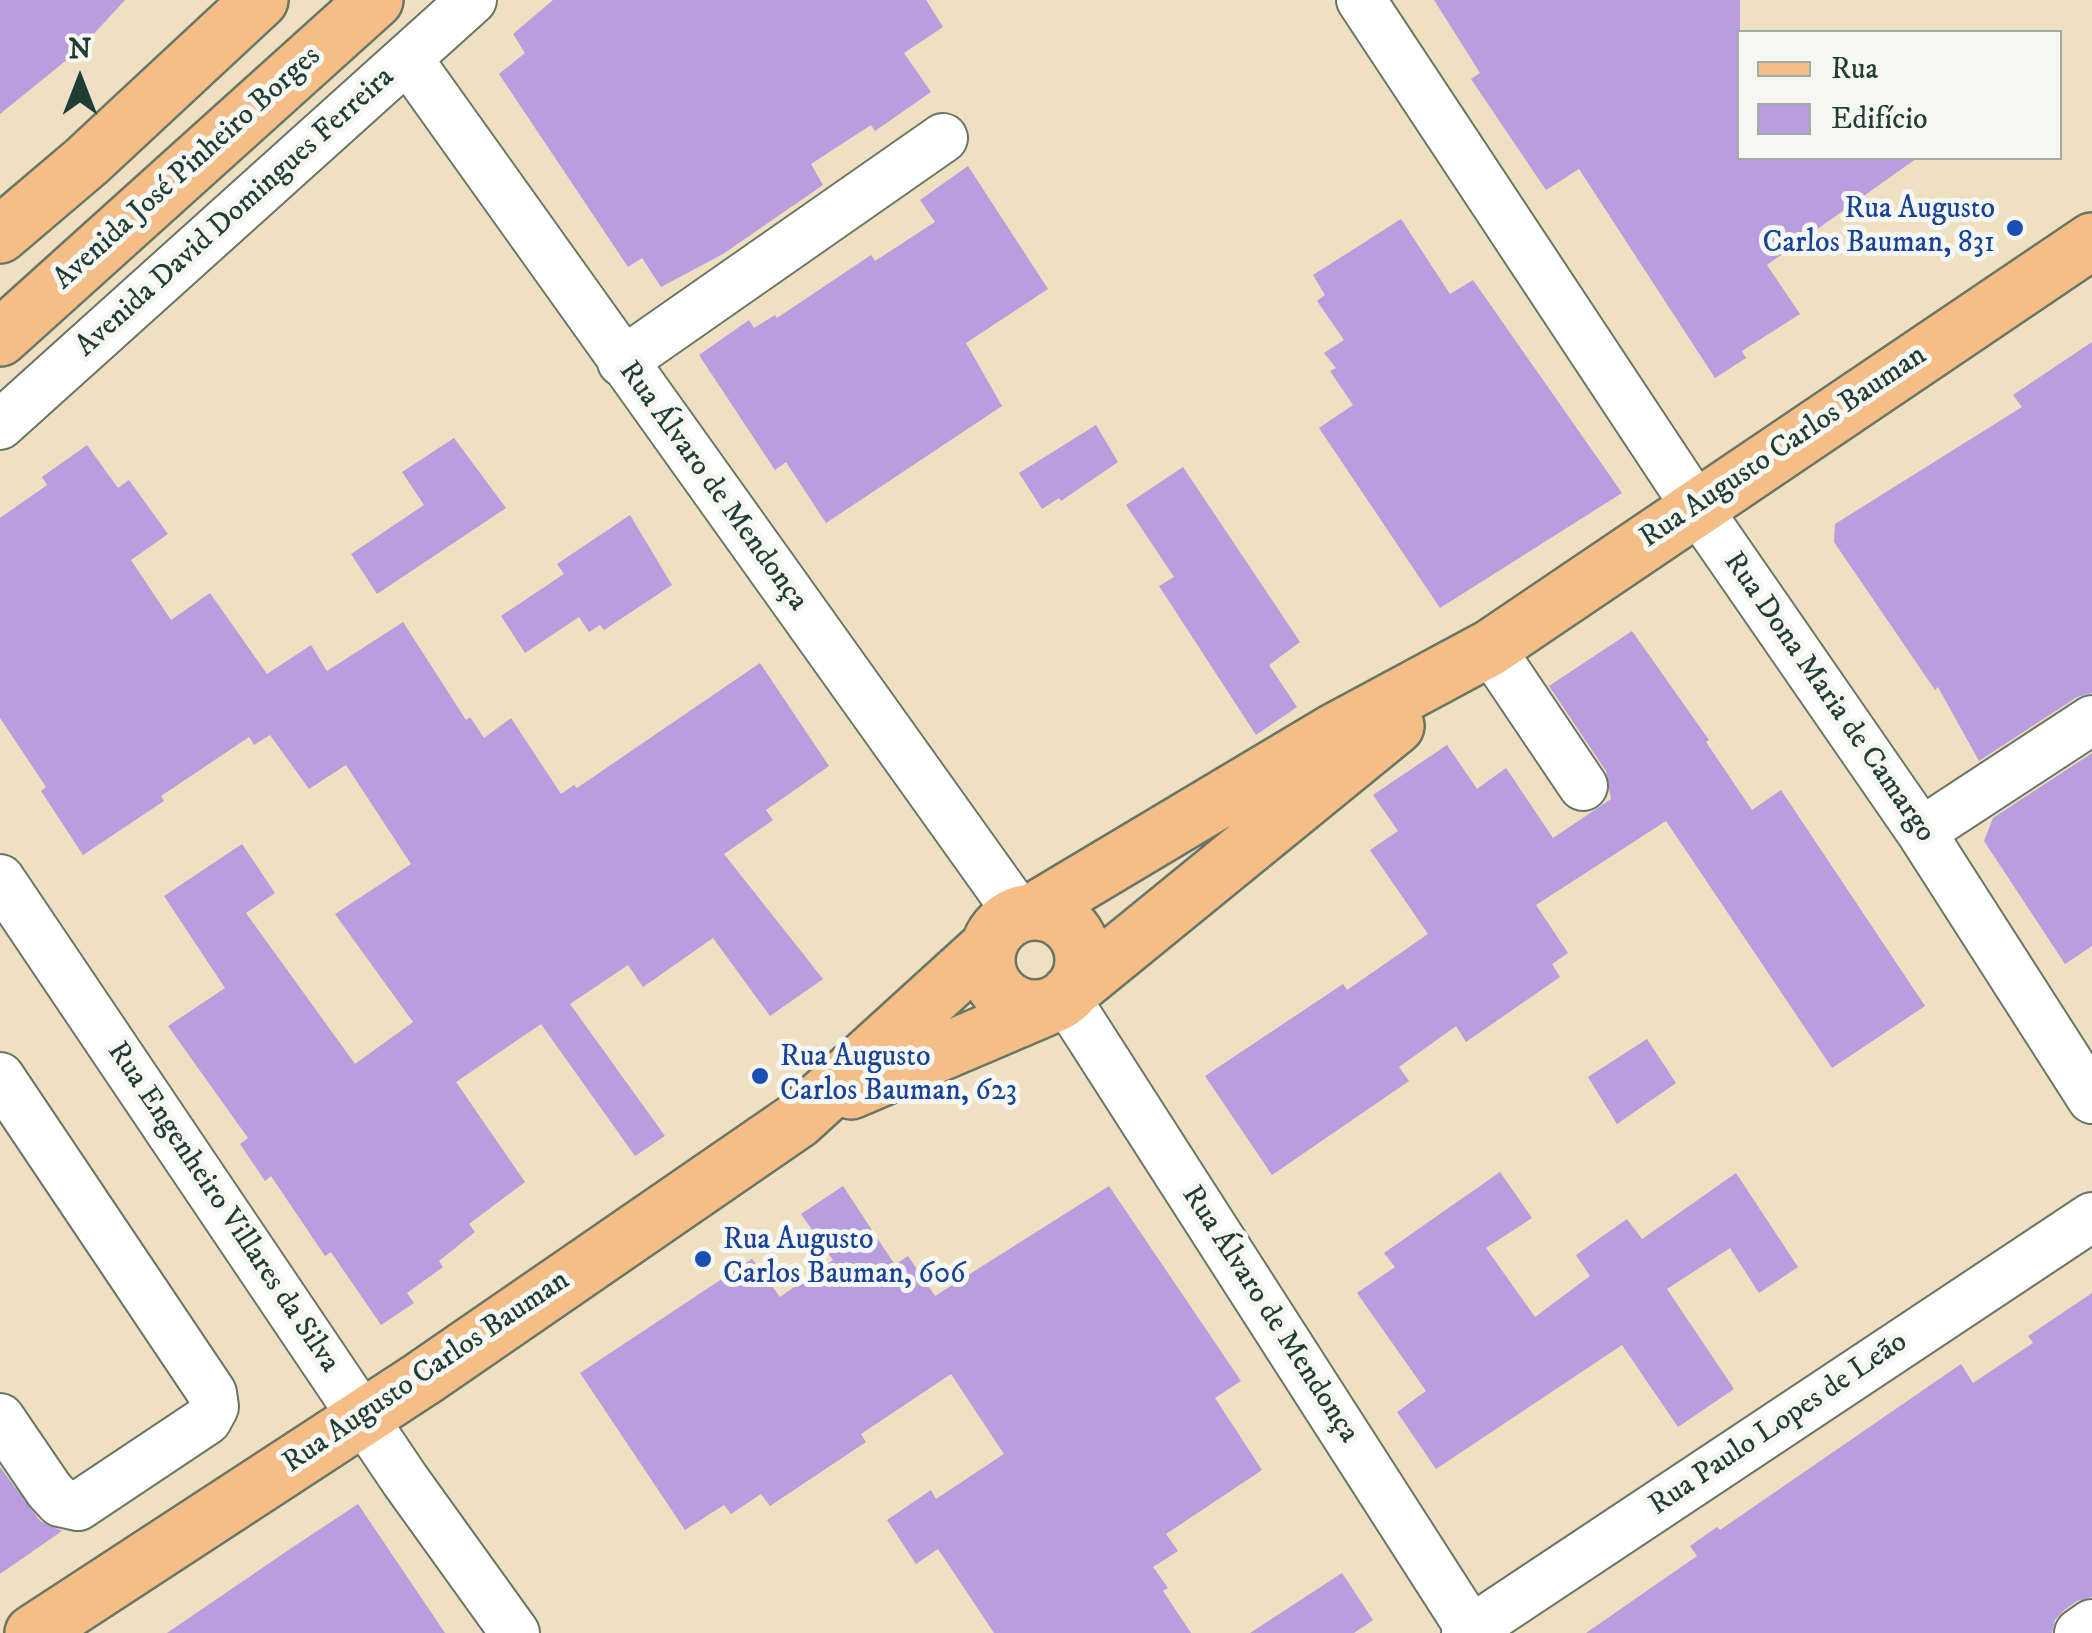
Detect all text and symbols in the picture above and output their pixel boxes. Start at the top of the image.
north arrow [30,30,130,130]
legend [1737,30,2062,160]
text: N [69,32,91,67]
street label: Avenida José Pinheiro Borges [47,40,329,298]
text: Rua [1831,51,1878,88]
street label: Avenida David Domingues Ferreira [69,60,403,366]
text: Edifício [1831,101,1927,138]
place label: Rua Augusto Carlos Bauman, 831 [1762,193,1995,264]
marker: Rua Augusto Carlos Bauman, 831 [2004,217,2026,239]
street label: Rua Augusto Carlos Bauman [1634,339,1934,557]
street label: Rua Álvaro de Mendonça [609,355,815,619]
street label: Rua Dona Maria de Camargo [1714,546,1942,850]
street label: Rua Engenheiro Villares da Silva [98,1036,346,1380]
place label: Rua Augusto Carlos Bauman, 623 [780,1041,1017,1112]
marker: Rua Augusto Carlos Bauman, 623 [749,1065,771,1087]
street label: Rua Álvaro de Mendonça [1172,1180,1366,1450]
place label: Rua Augusto Carlos Bauman, 606 [723,1224,966,1294]
marker: Rua Augusto Carlos Bauman, 606 [692,1248,714,1270]
street label: Rua Augusto Carlos Bauman [277,1264,577,1482]
street label: Rua Paulo Lopes de Leão [1643,1325,1915,1525]

